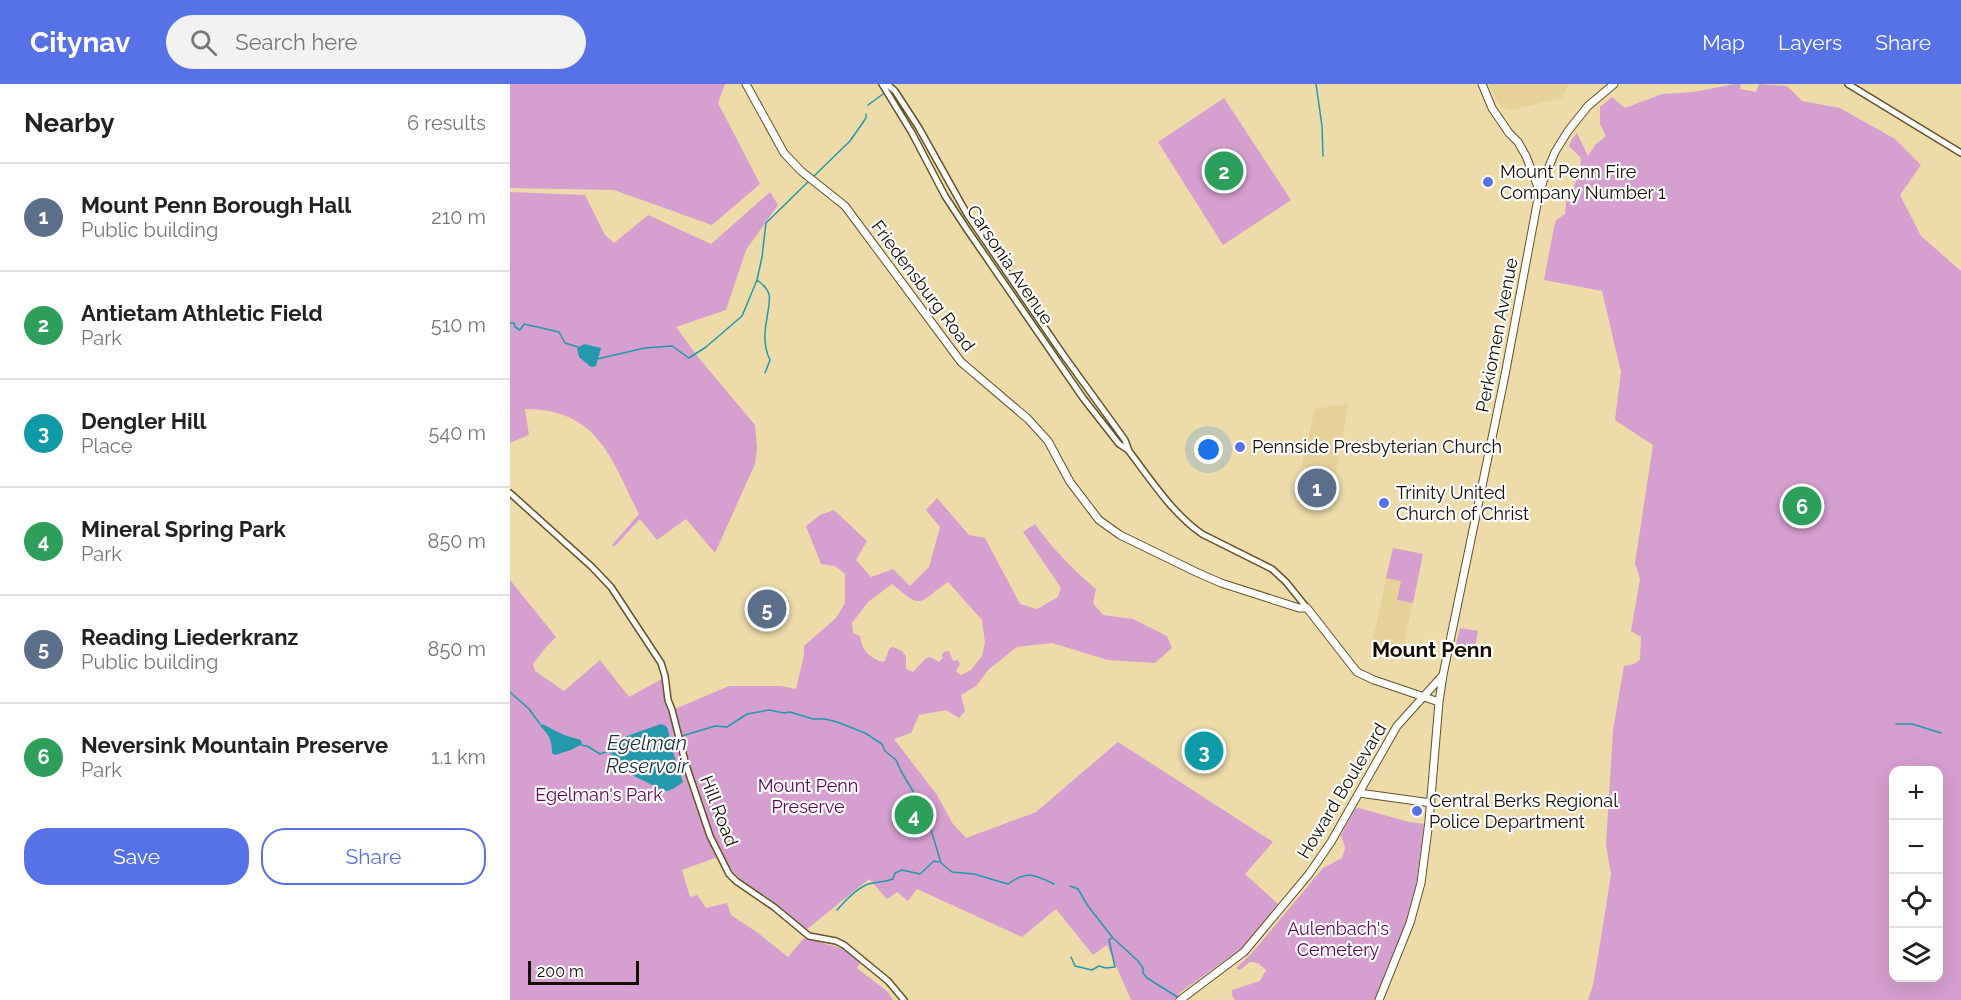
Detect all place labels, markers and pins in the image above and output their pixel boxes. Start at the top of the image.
pin: 2 [1204,148,1244,194]
place label: Mount Penn Fire Company Number 1 [1500,161,1666,203]
marker: Mount Penn Fire Company Number 1 [1481,175,1495,189]
place label: Pennside Presbyterian Church [1252,436,1502,457]
marker: Pennside Presbyterian Church [1233,440,1247,454]
pin: 1 [1298,466,1336,510]
place label: Trinity United Church of Christ [1396,482,1529,524]
pin: 6 [1782,484,1822,528]
marker: Trinity United Church of Christ [1377,496,1391,510]
pin: 5 [748,586,786,632]
pin: 3 [1184,728,1224,774]
place label: Central Berks Regional Police Department [1429,790,1618,832]
pin: 4 [894,792,934,838]
marker: Central Berks Regional Police Department [1410,804,1424,818]

